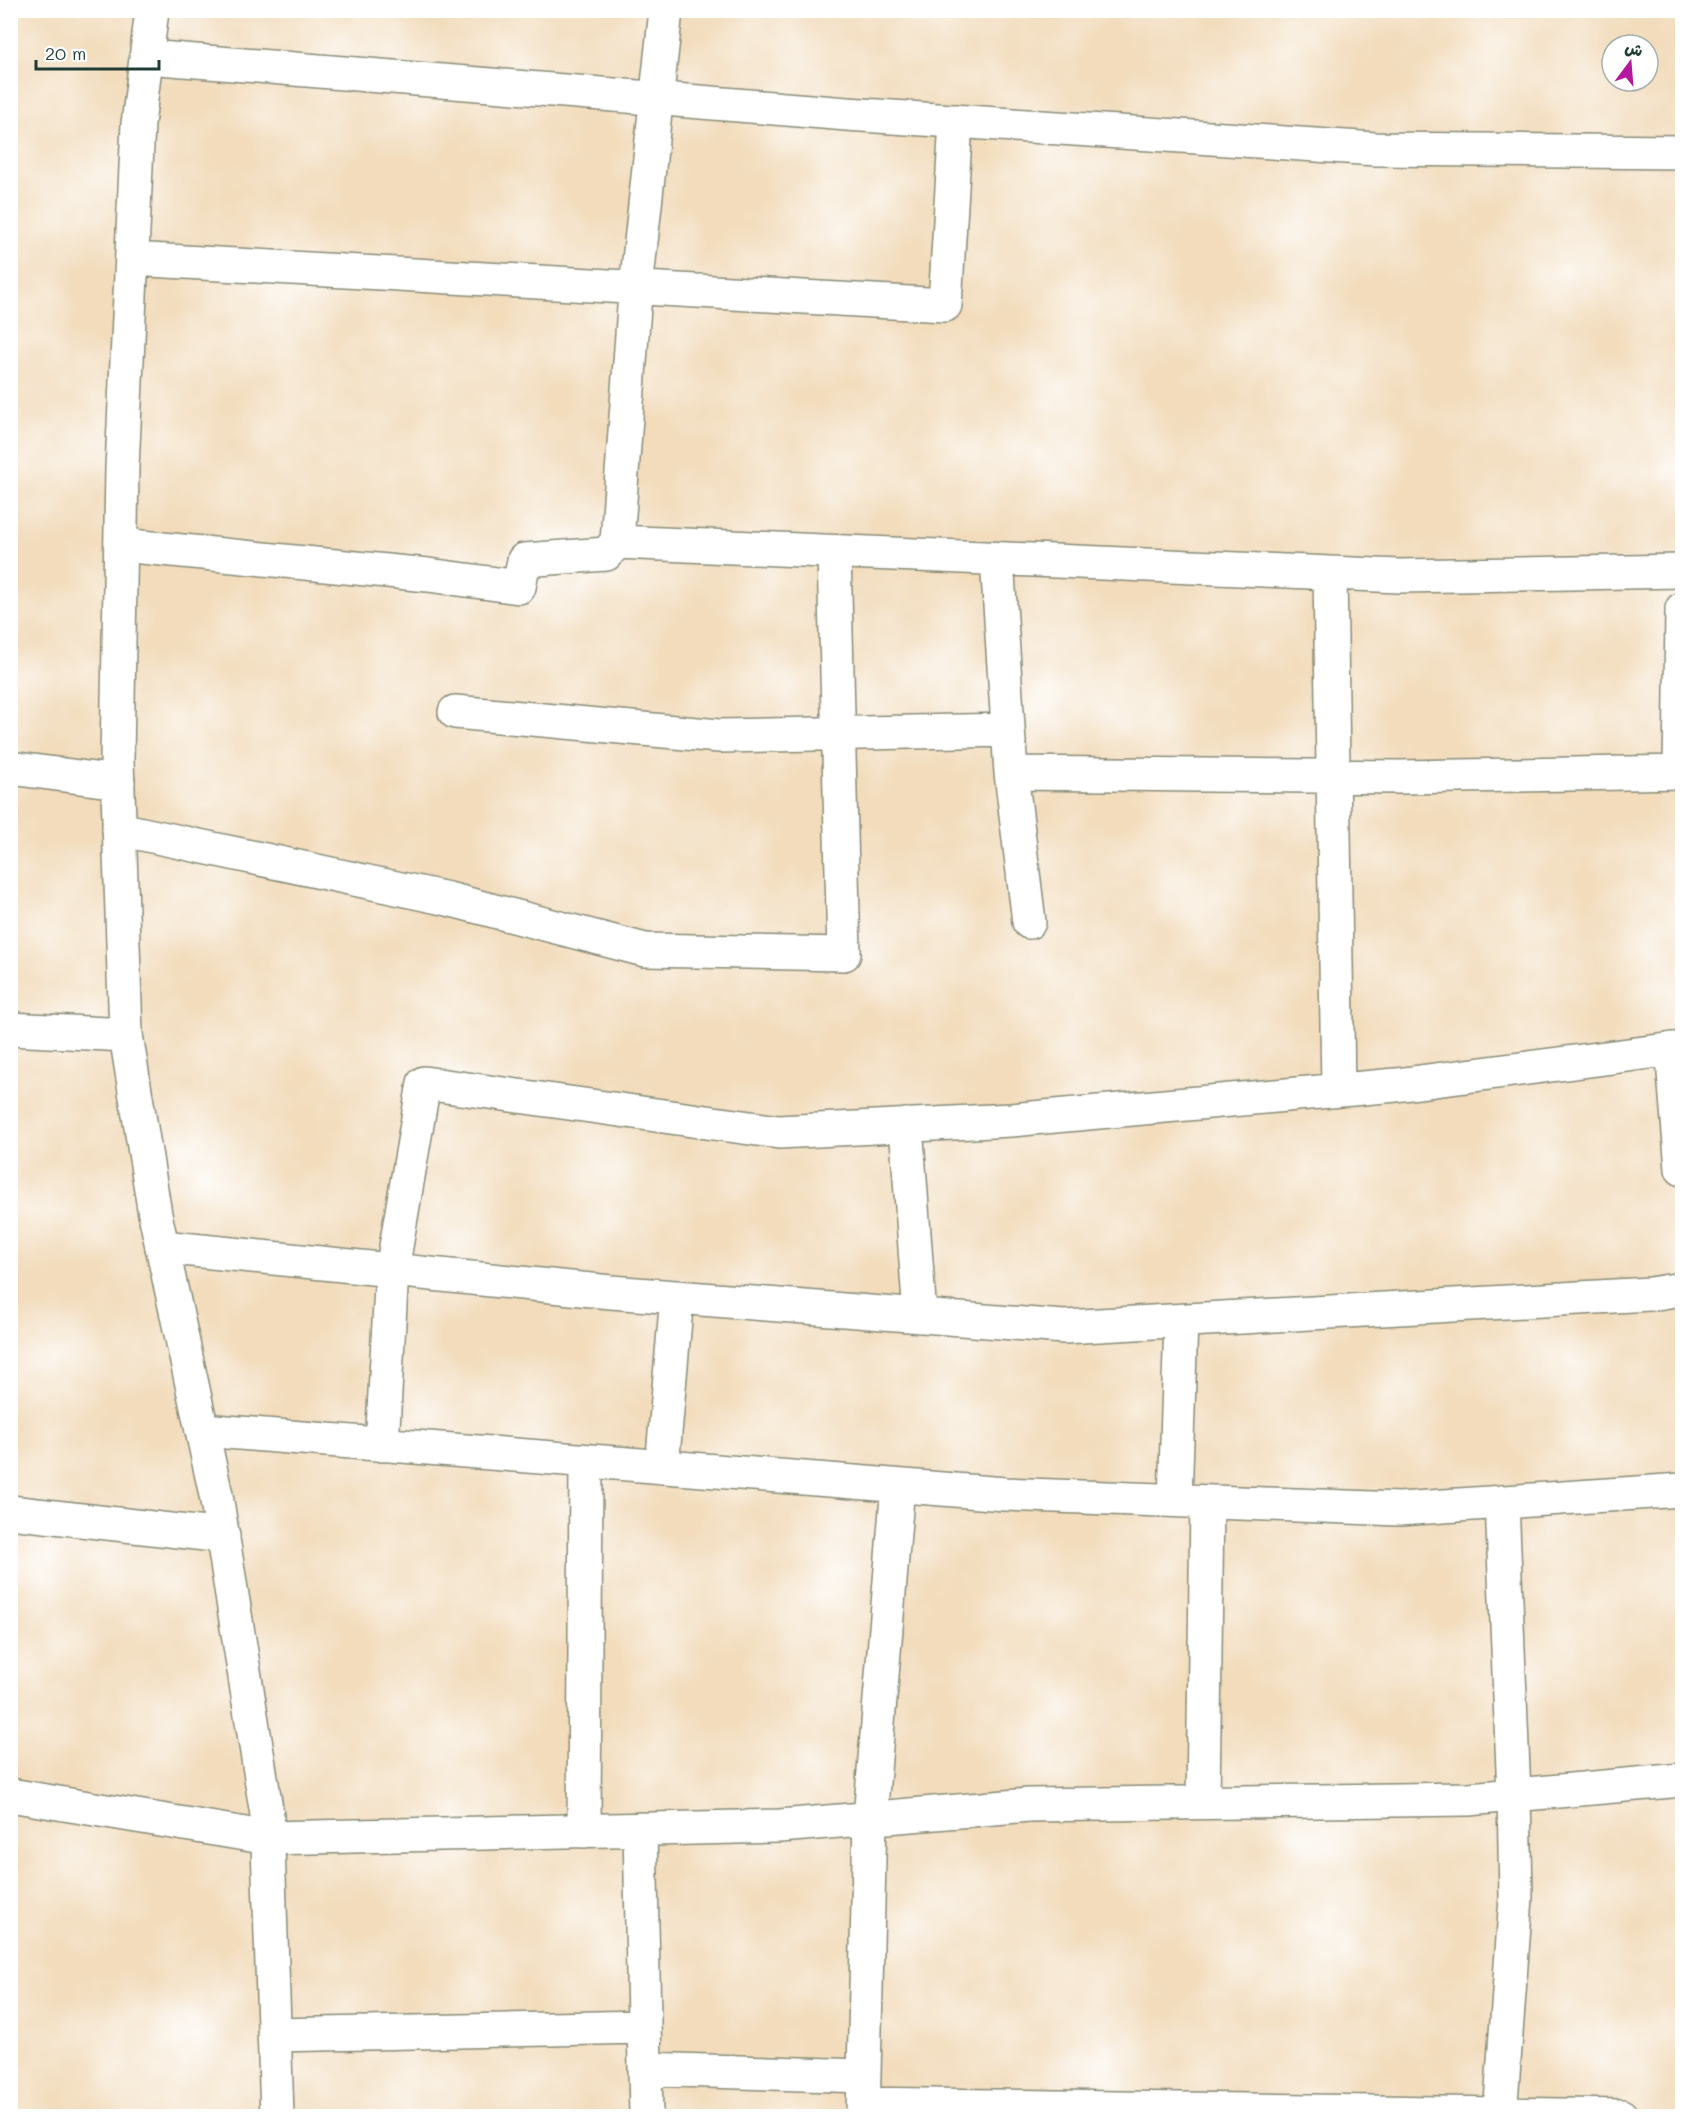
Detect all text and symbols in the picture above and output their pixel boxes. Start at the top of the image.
scale bar [36,33,159,71]
north arrow [1600,33,1660,93]
text: ش [1623,36,1646,61]
text: 20 m [45,41,86,65]

